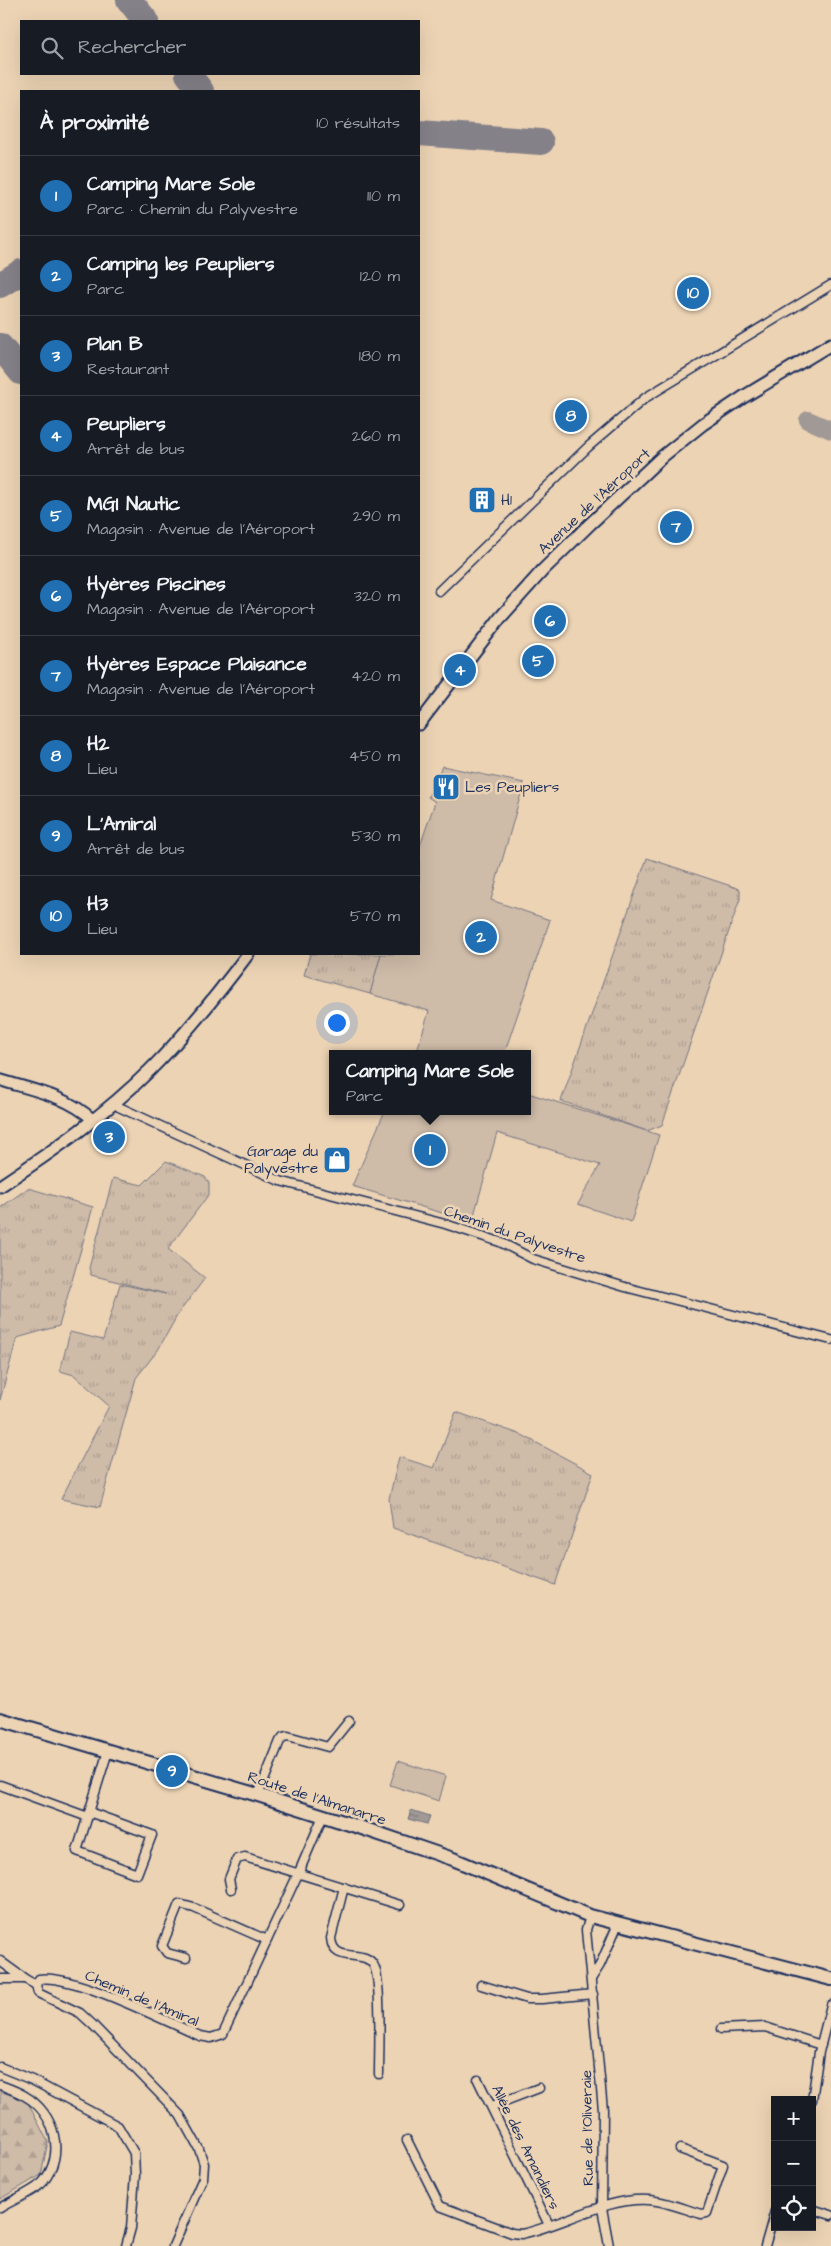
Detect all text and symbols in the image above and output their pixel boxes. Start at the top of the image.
search box [20,20,420,75]
icon: search [38,34,66,62]
text: Rechercher [78,34,186,61]
text: À proximité [40,108,149,137]
text: 10 résultats [316,112,400,134]
text: Camping Mare Sole [87,171,255,198]
text: 1 [55,185,57,207]
text: 110 m [367,185,400,207]
text: Parc · Chemin du Palyvestre [87,198,298,220]
text: Camping les Peupliers [87,251,274,278]
text: 2 [51,265,61,287]
text: 120 m [360,265,400,287]
pin: 10 [677,274,709,312]
text: Parc [87,278,124,300]
text: Plan B [87,331,142,358]
text: 3 [52,345,60,367]
text: 180 m [359,345,400,367]
text: Restaurant [87,358,169,380]
pin: 8 [555,397,587,435]
text: Peupliers [87,411,166,438]
text: 4 [51,425,61,447]
text: 260 m [352,425,400,447]
text: Arrêt de bus [87,438,185,460]
street label: Avenue de l'Aéroport [533,444,655,559]
building icon: H1 [467,485,497,515]
place label: H1 [501,490,512,511]
text: MGI Nautic [87,491,180,518]
text: 5 [50,505,62,527]
text: 290 m [353,505,400,527]
pin: 7 [660,508,692,546]
text: Magasin · Avenue de l'Aéroport [87,518,315,540]
text: Hyères Piscines [87,571,226,598]
text: 6 [51,585,61,607]
text: 320 m [354,585,400,607]
text: Magasin · Avenue de l'Aéroport [87,598,315,620]
pin: 6 [534,602,566,640]
pin: 5 [522,642,554,680]
text: Hyères Espace Plaisance [87,651,307,678]
pin: 4 [444,651,476,689]
text: 7 [51,665,61,687]
text: 420 m [351,665,400,687]
text: Magasin · Avenue de l'Aéroport [87,678,315,700]
text: H2 [87,731,109,758]
text: 8 [51,745,61,767]
text: 450 m [349,745,400,767]
text: Lieu [87,758,117,780]
restaurant icon: Les Peupliers [431,772,461,802]
place label: Les Peupliers [465,777,560,798]
text: L'Amiral [87,811,156,838]
text: 9 [51,825,61,847]
text: 530 m [352,825,400,847]
text: Arrêt de bus [87,838,185,860]
text: H3 [87,891,108,918]
text: 10 [50,905,62,927]
text: 570 m [350,905,400,927]
text: Lieu [87,918,117,940]
pin: 2 [465,918,497,956]
your location [324,1010,350,1036]
popup [329,1050,531,1115]
text: Camping Mare Sole [346,1058,514,1085]
text: Parc [346,1085,383,1107]
pin: 3 [93,1118,125,1156]
pin: 1 [414,1131,446,1169]
place label: Garage du Palyvestre [244,1141,318,1180]
shop icon: Garage du Palyvestre [322,1145,352,1175]
street label: Chemin du Palyvestre [441,1200,589,1270]
pin: 9 [156,1752,188,1790]
street label: Route de l'Almanarre [245,1766,389,1831]
street label: Chemin de l'Amiral [82,1965,202,2032]
street label: Rue de l'Oliveraie [576,2070,599,2186]
street label: Allée des Amandiers [486,2081,565,2213]
map controls [771,2096,816,2231]
button: + [771,2096,816,2141]
button: − [771,2141,816,2186]
button: locate [771,2186,816,2231]

